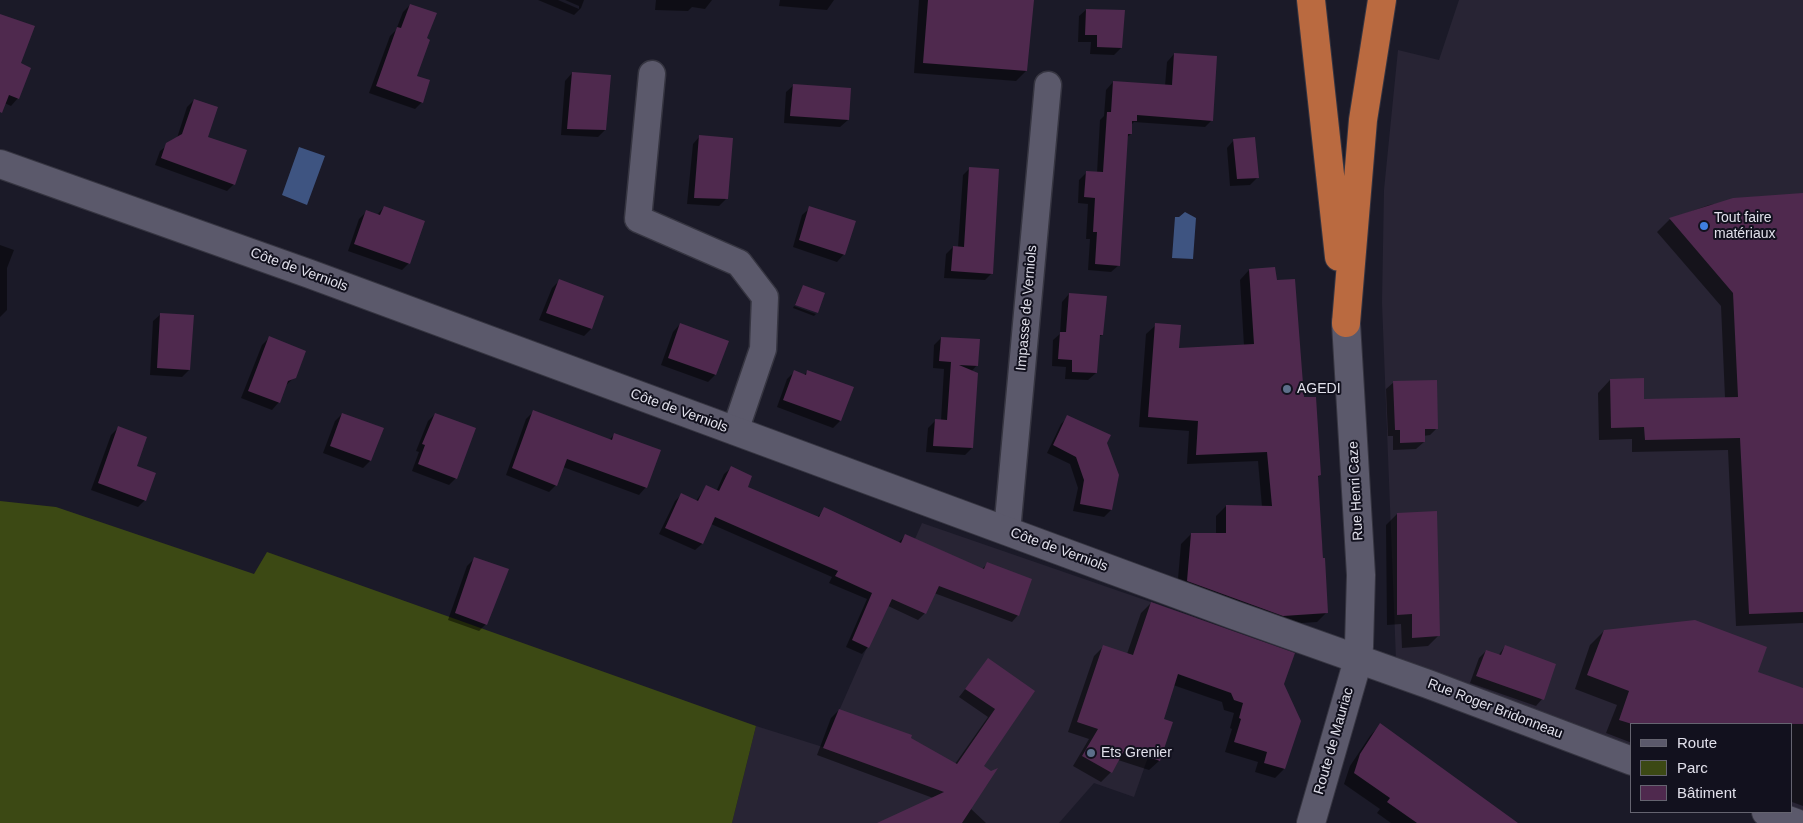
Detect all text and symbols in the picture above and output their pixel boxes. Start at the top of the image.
place label: Tout faire matériaux [1714,210,1775,242]
marker: Tout faire matériaux [1698,220,1710,232]
street label: Impasse de Verniols [1013,244,1041,372]
street label: Côte de Verniols [248,245,350,295]
place label: AGEDI [1297,381,1341,397]
marker: AGEDI [1281,383,1293,395]
street label: Côte de Verniols [628,386,730,436]
street label: Rue Henri Caze [1345,441,1367,541]
street label: Côte de Verniols [1008,525,1110,575]
street label: Rue Roger Bridonneau [1425,675,1565,743]
street label: Route de Mauriac [1311,686,1357,796]
legend [1630,723,1793,813]
text: Route [1677,734,1717,751]
place label: Ets Grenier [1101,745,1172,761]
marker: Ets Grenier [1085,747,1097,759]
text: Parc [1677,759,1708,776]
text: Bâtiment [1677,784,1736,801]

